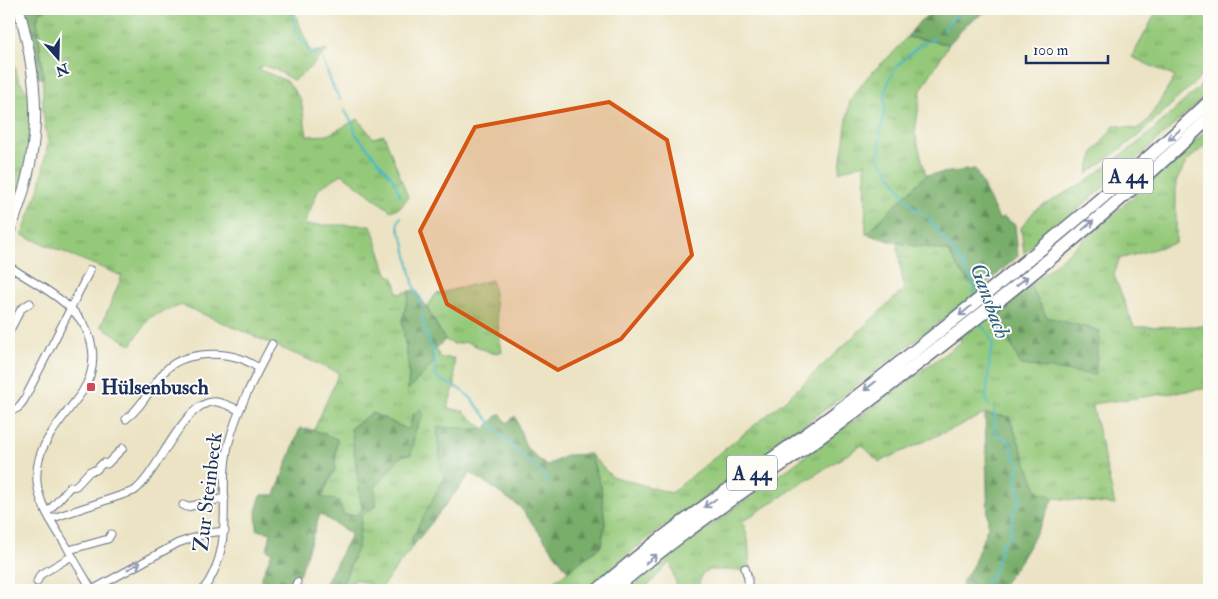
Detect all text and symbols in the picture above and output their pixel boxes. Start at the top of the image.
north arrow [32,32,82,82]
scale bar [1026,32,1108,64]
text: 100 m [1033,41,1069,60]
text: N [53,59,72,80]
one-way arrow [1167,129,1180,141]
road number: A 44 [1103,158,1153,194]
one-way arrow [1082,219,1095,231]
water label: Gansbach [963,259,1017,343]
one-way arrow [1015,275,1028,286]
one-way arrow [959,305,972,316]
place label: Hülsenbusch [101,374,209,401]
marker: Hülsenbusch [85,381,97,393]
one-way arrow [864,381,877,392]
street label: Zur Steinbeck [187,431,229,553]
road number: A 44 [727,456,777,490]
one-way arrow [704,497,717,508]
one-way arrow [644,554,657,565]
one-way arrow [126,561,141,570]

